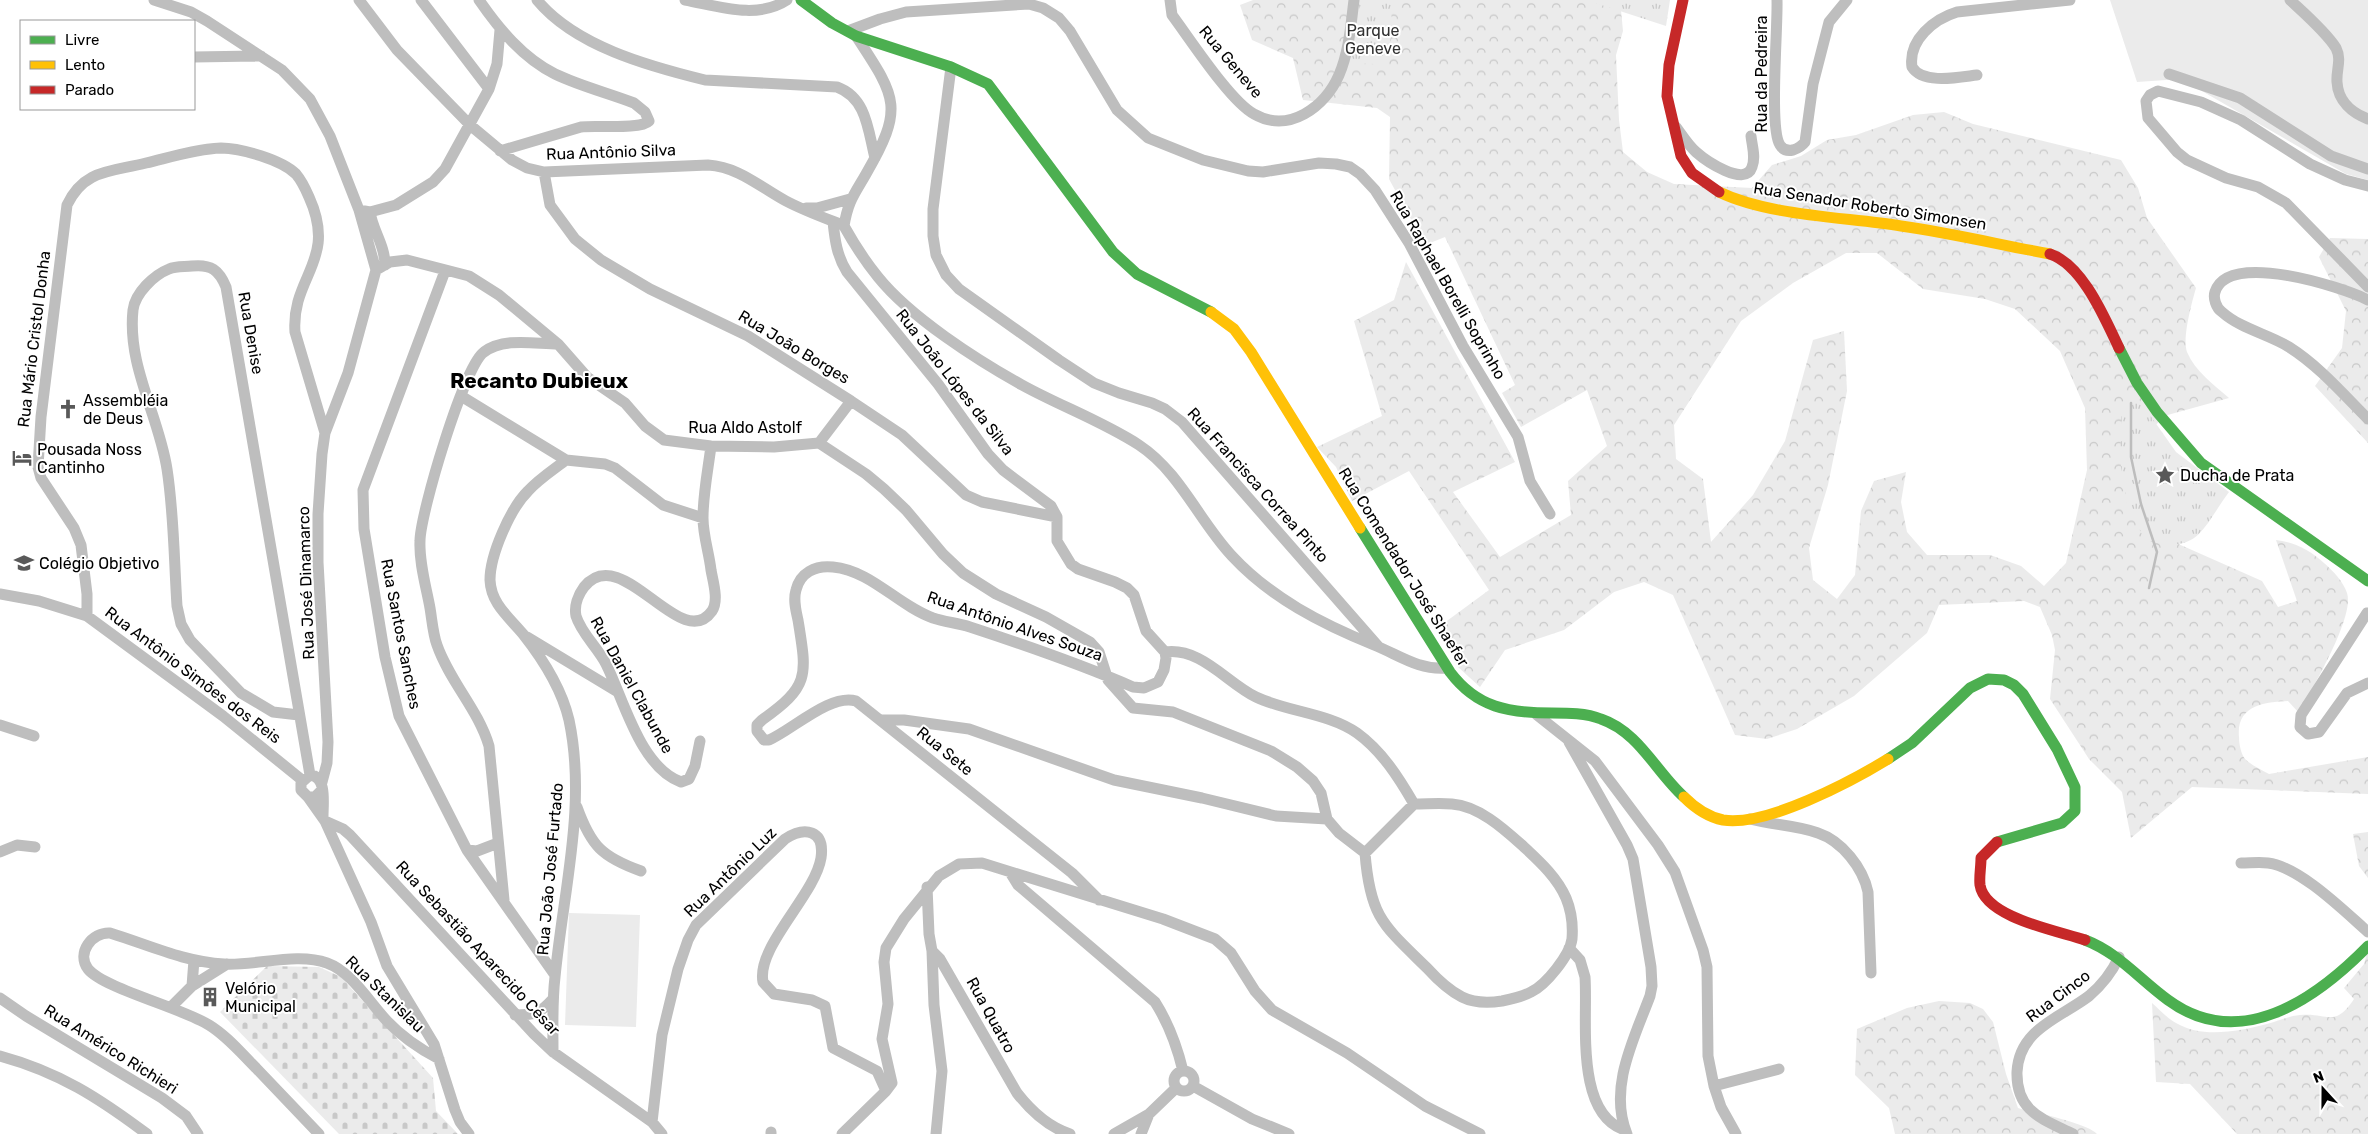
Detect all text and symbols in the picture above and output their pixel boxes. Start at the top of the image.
street label: Rua da Pedreira [1752,15,1771,133]
legend [20,20,195,110]
park label: Parque Geneve [1345,21,1401,58]
street label: Rua Geneve [1195,22,1267,102]
text: Livre [65,31,99,49]
text: Lento [65,56,105,74]
text: Parado [65,81,114,99]
street label: Rua Antônio Silva [546,140,676,164]
street label: Rua Senador Roberto Simonsen [1752,178,1988,234]
street label: Rua Raphael Borelli Soprinho [1386,187,1510,383]
street label: Rua Mário Cristol Donha [14,250,54,428]
street label: Rua Denise [234,290,268,376]
street label: Rua João Lópes da Silva [892,305,1018,459]
street label: Rua João Borges [735,306,853,388]
district label: Recanto Dubieux [450,368,629,393]
place label: Assembléia de Deus [83,391,168,428]
church icon: Assembléia de Deus [57,398,79,420]
street label: Rua Francisca Correa Pinto [1183,404,1333,566]
street label: Rua Aldo Astolf [688,418,803,437]
place label: Pousada Noss Cantinho [37,440,142,477]
hotel icon: Pousada Noss Cantinho [11,447,33,469]
street label: Rua Comendador José Shaefer [1335,464,1473,670]
place icon: Ducha de Prata [2154,464,2176,486]
place label: Ducha de Prata [2180,466,2294,485]
street label: Rua José Dinamarco [294,506,318,660]
school or university icon: Colégio Objetivo [13,552,35,574]
place label: Colégio Objetivo [39,554,159,573]
street label: Rua Santos Sanches [377,557,425,711]
street label: Rua Antônio Alves Souza [925,587,1105,665]
street label: Rua Antônio Simões dos Reis [101,603,285,747]
street label: Rua Daniel Clabunde [586,613,678,757]
street label: Rua Sete [913,723,977,779]
street label: Rua João José Furtado [533,782,567,956]
street label: Rua Antônio Luz [680,823,780,921]
street label: Rua Sebastião Aparecido César [392,857,564,1039]
street label: Rua Stanislau [342,952,428,1036]
street label: Rua Cinco [2022,966,2094,1026]
street label: Rua Quatro [962,974,1020,1056]
place label: Velório Municipal [225,979,296,1016]
building icon: Velório Municipal [199,986,221,1008]
street label: Rua Américo Richieri [41,1000,181,1098]
north arrow [2298,1064,2348,1114]
text: N [2311,1068,2326,1087]

